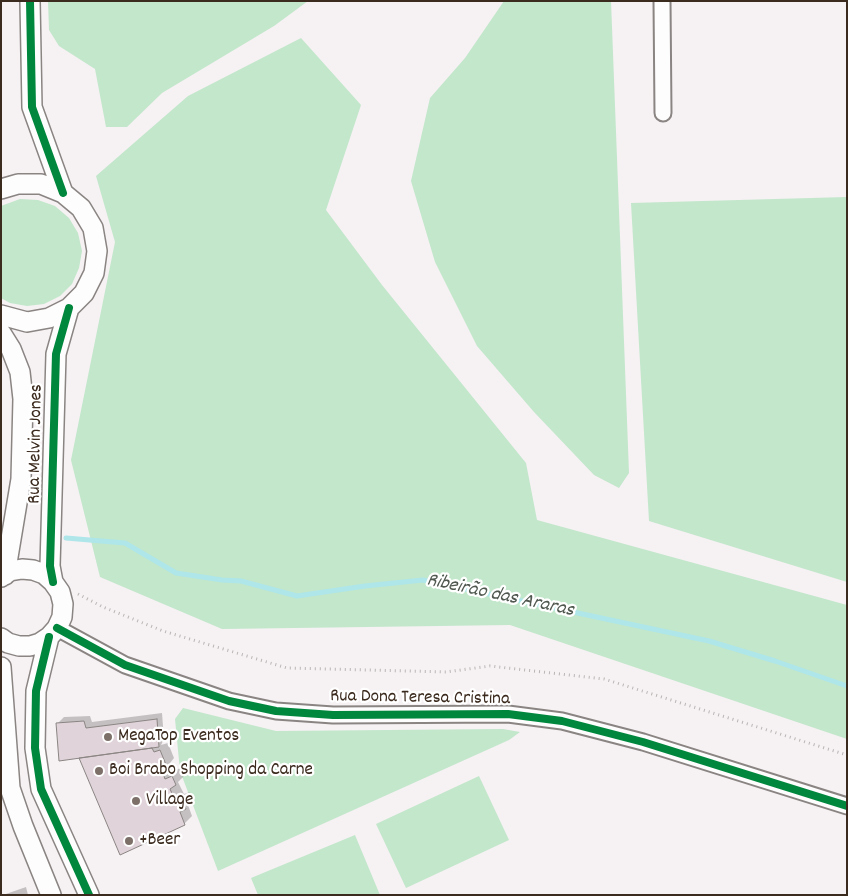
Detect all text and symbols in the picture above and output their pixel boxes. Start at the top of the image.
street label: Rua Melvin Jones [25,384,49,504]
water label: Ribeirão das Araras [424,570,576,624]
street label: Rua Dona Teresa Cristina [330,686,510,712]
place label: MegaTop Eventos [118,726,239,748]
marker: MegaTop Eventos [102,731,114,743]
place label: Boi Brabo Shopping da Carne [109,760,313,782]
marker: Boi Brabo Shopping da Carne [93,765,105,777]
place label: Village [146,790,193,812]
marker: Village [130,795,142,807]
place label: +Beer [139,830,180,852]
marker: +Beer [123,835,135,847]

